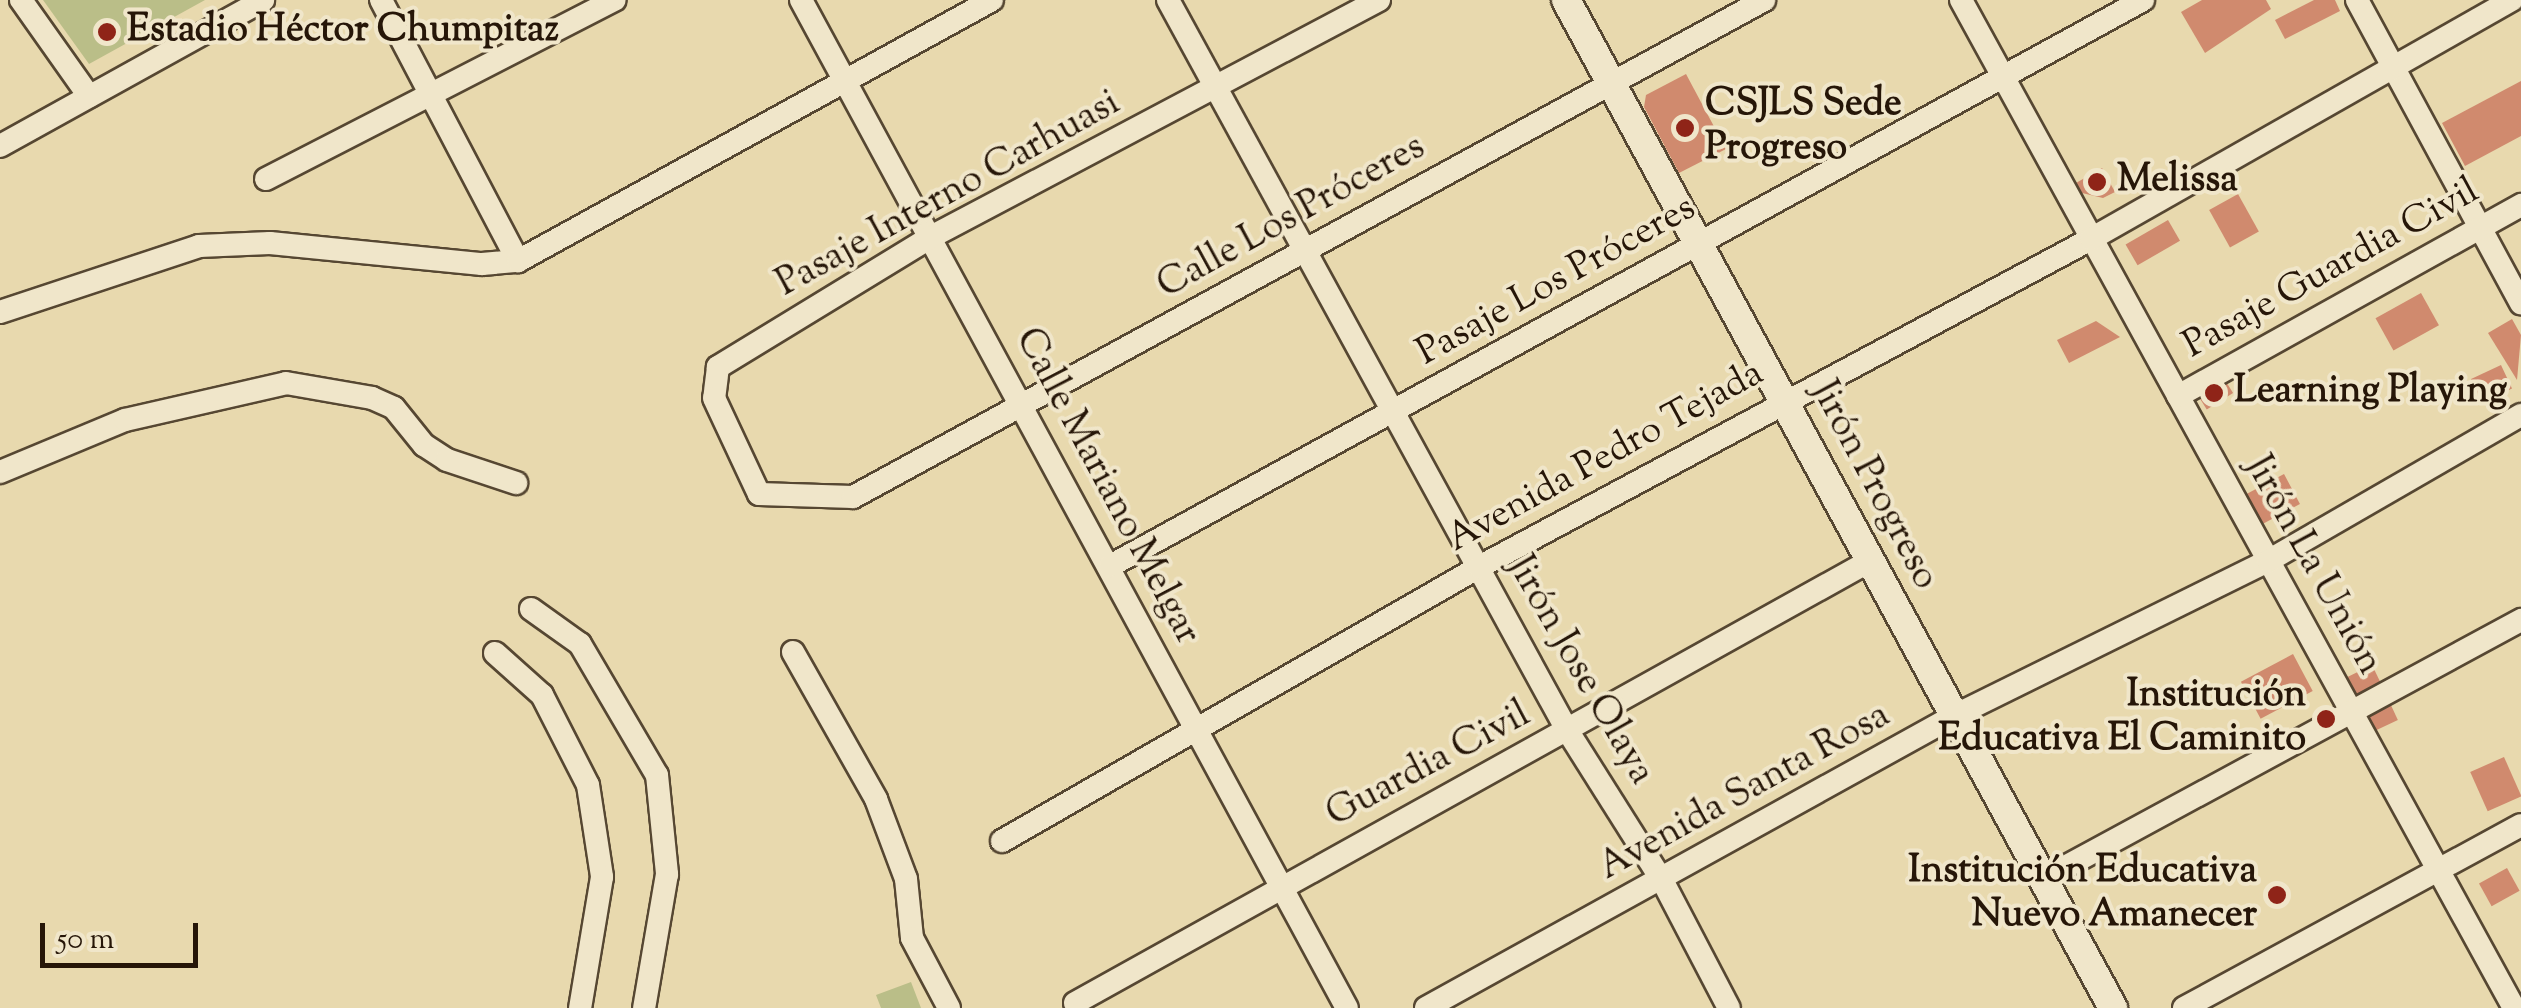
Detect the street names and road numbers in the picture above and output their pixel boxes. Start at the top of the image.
street label: Pasaje Interno Carhuasi [769,82,1129,308]
street label: Calle Los Próceres [1150,126,1434,310]
street label: Pasaje Guardia Civil [2176,170,2488,370]
street label: Pasaje Los Próceres [1410,187,1704,377]
street label: Calle Mariano Melgar [1003,321,1209,653]
street label: Avenida Pedro Tejada [1440,352,1772,564]
street label: Jirón Progreso [1799,374,1947,598]
street label: Jirón La Unión [2233,449,2391,683]
street label: Jirón Jose Olaya [1495,549,1663,793]
street label: Guardia Civil [1319,693,1539,839]
street label: Avenida Santa Rosa [1592,694,1898,892]

